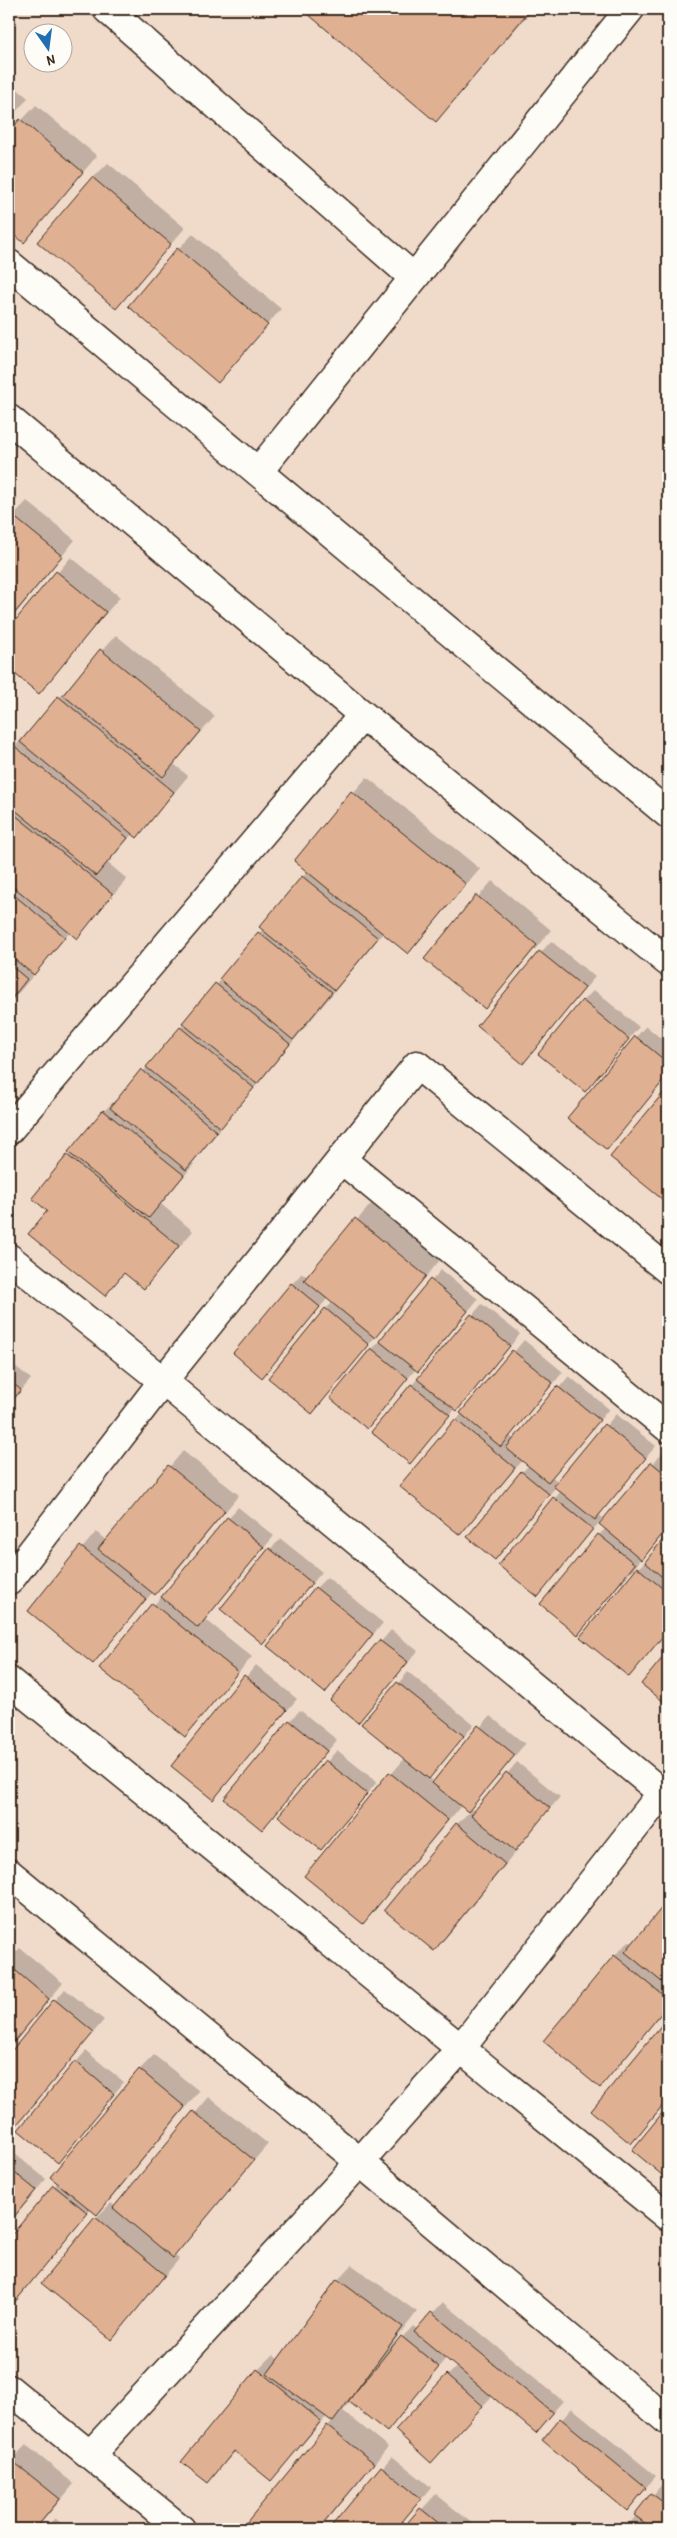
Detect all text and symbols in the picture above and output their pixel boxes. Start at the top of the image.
north arrow [22,22,72,72]
text: N [45,51,57,71]

